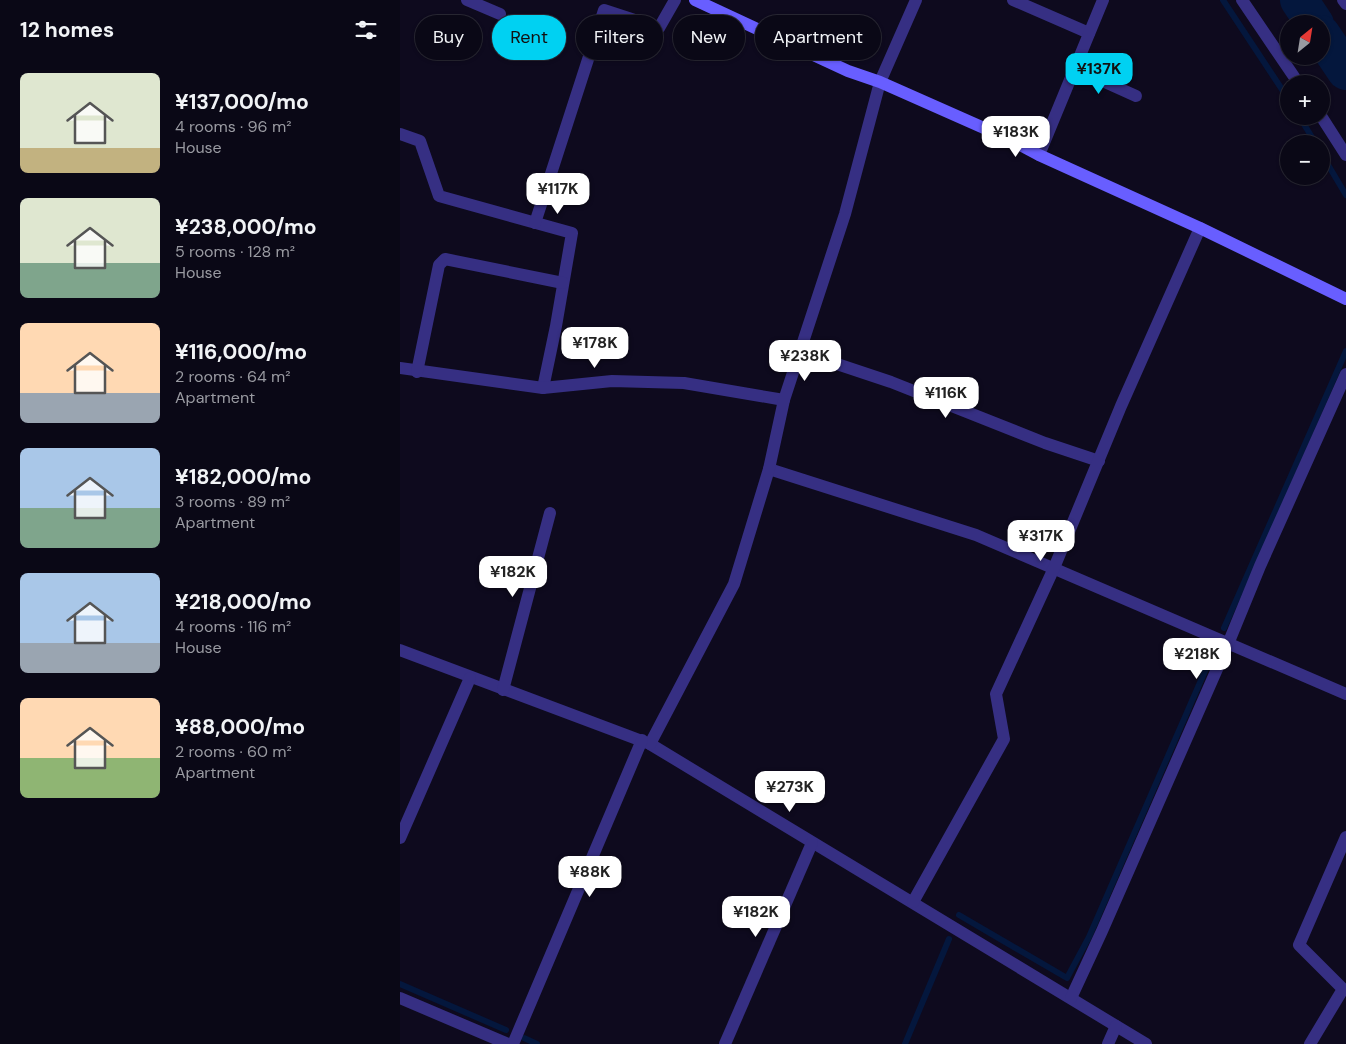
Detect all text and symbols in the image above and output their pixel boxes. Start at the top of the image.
chip: Buy [415,15,482,60]
chip: Rent [492,15,566,60]
chip: Filters [576,15,663,60]
chip: New [673,15,745,60]
chip: Apartment [755,15,881,60]
north arrow [1280,15,1330,65]
map controls [1280,15,1330,185]
text: 12 homes [20,16,114,44]
icon: filters [352,16,380,44]
pin: ¥137K [1064,52,1134,95]
text: ¥137K [1077,58,1121,79]
button: + [1280,75,1330,125]
text: ¥137,000/mo [175,88,309,116]
icon: home [60,93,120,153]
text: 4 rooms · 96 m² [175,116,291,137]
pin: ¥183K [981,116,1051,158]
text: ¥183K [993,121,1039,142]
button: − [1280,135,1330,185]
text: House [175,137,222,158]
pin: ¥117K [523,172,593,215]
text: ¥117K [537,178,579,199]
text: ¥238,000/mo [175,213,317,241]
icon: home [60,218,120,278]
text: 5 rooms · 128 m² [175,241,295,262]
text: House [175,262,222,283]
pin: ¥178K [560,326,630,369]
text: ¥178K [572,332,618,353]
text: ¥116,000/mo [175,338,307,366]
pin: ¥238K [770,340,840,382]
icon: home [60,343,120,403]
text: ¥238K [780,345,830,366]
text: 2 rooms · 64 m² [175,366,291,387]
pin: ¥116K [911,376,981,419]
text: ¥116K [925,382,967,403]
text: Apartment [175,387,255,408]
text: ¥182,000/mo [175,463,311,491]
icon: home [60,468,120,528]
text: 3 rooms · 89 m² [175,491,290,512]
text: Apartment [175,512,255,533]
pin: ¥317K [1006,520,1076,562]
text: ¥317K [1019,525,1063,546]
pin: ¥182K [478,556,548,598]
text: ¥182K [490,561,536,582]
text: ¥218,000/mo [175,588,312,616]
icon: home [60,593,120,653]
text: 4 rooms · 116 m² [175,616,291,637]
text: House [175,637,222,658]
pin: ¥218K [1162,638,1232,680]
text: ¥218K [1174,643,1220,664]
text: ¥88,000/mo [175,713,305,741]
icon: home [60,718,120,778]
text: 2 rooms · 60 m² [175,741,292,762]
text: Apartment [175,762,255,783]
pin: ¥273K [755,770,825,813]
text: ¥273K [766,776,814,797]
pin: ¥88K [560,856,620,898]
text: ¥88K [569,861,611,882]
pin: ¥182K [721,896,791,938]
text: ¥182K [733,901,779,922]

